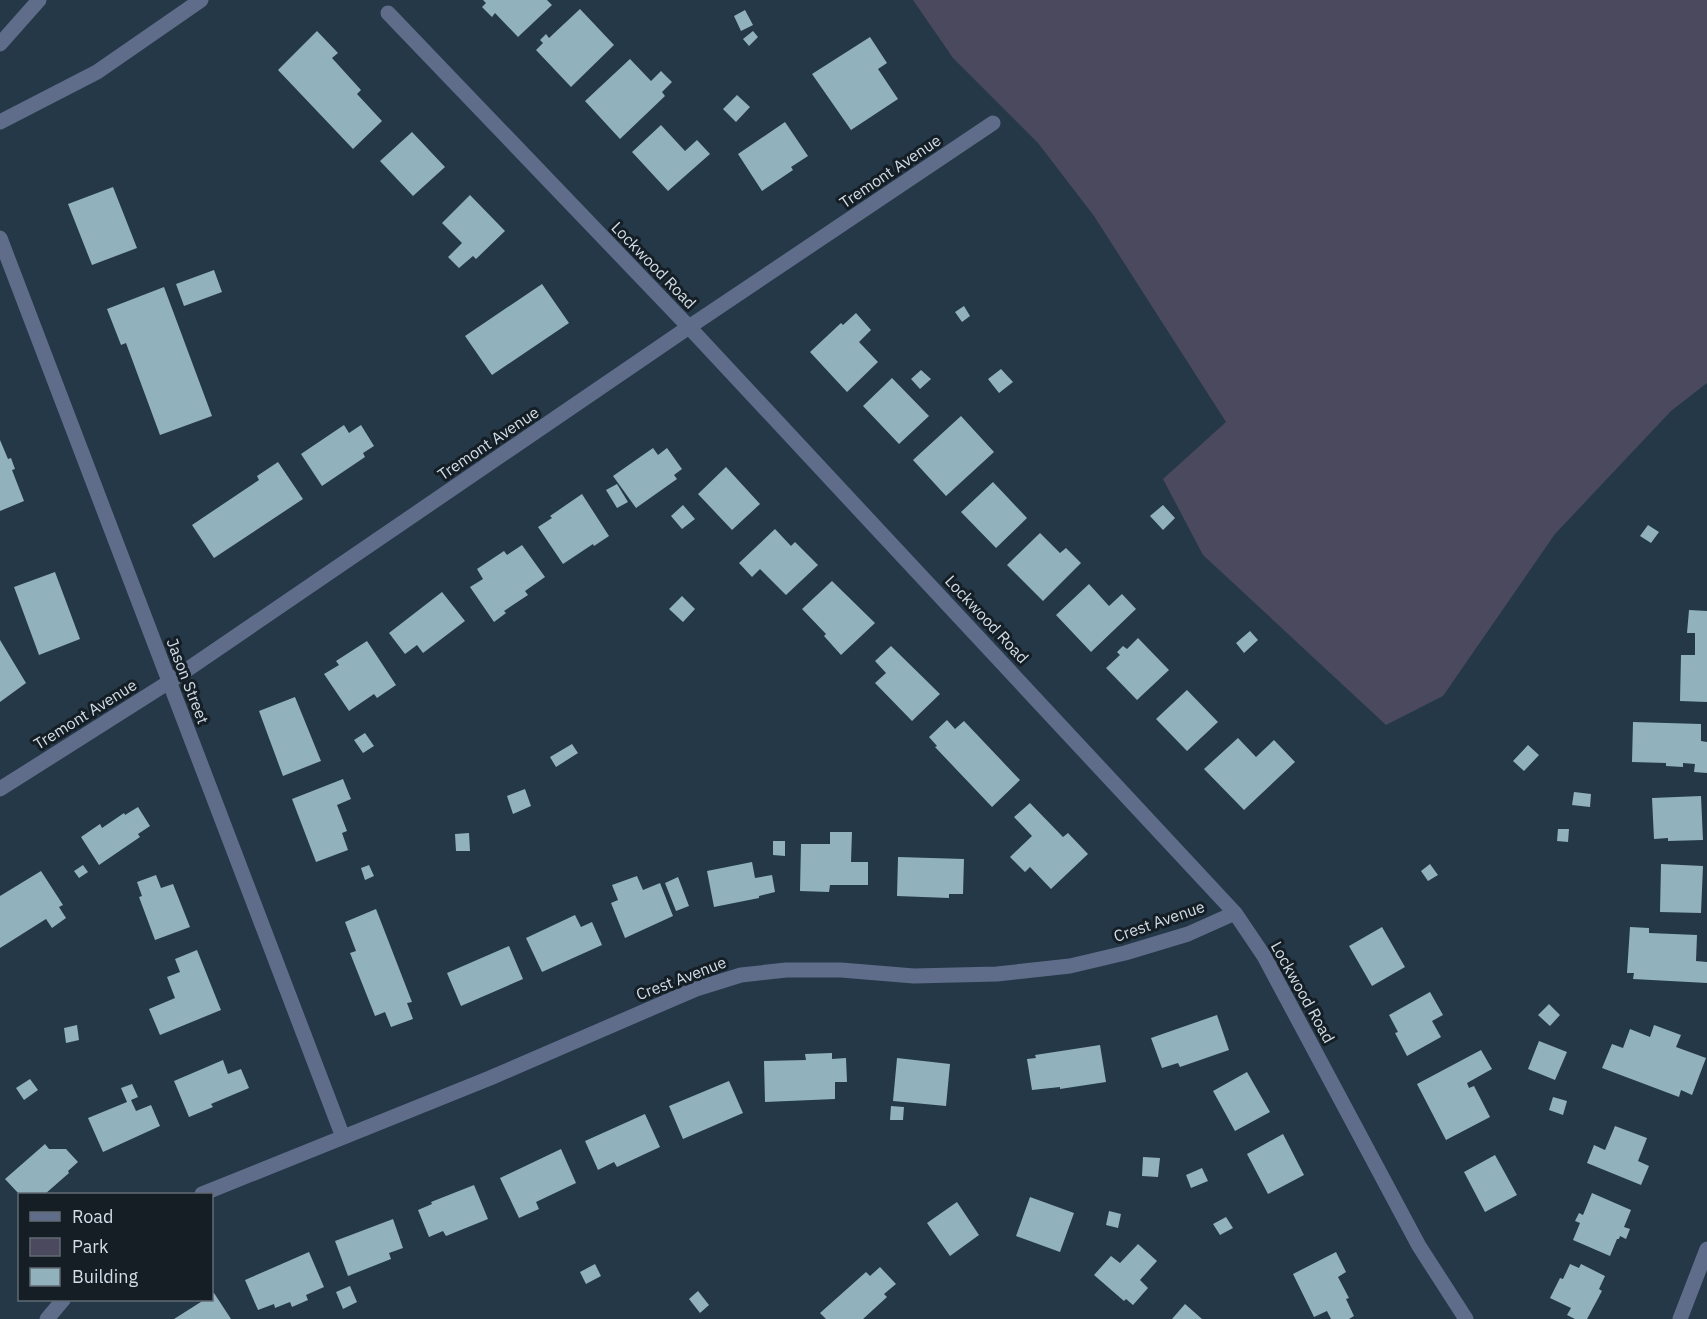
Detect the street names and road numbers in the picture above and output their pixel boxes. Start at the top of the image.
street label: Tremont Avenue [836,130,945,212]
street label: Lockwood Road [607,217,701,313]
street label: Tremont Avenue [434,402,543,484]
street label: Lockwood Road [941,571,1033,667]
street label: Jason Street [162,635,214,727]
street label: Tremont Avenue [30,674,140,754]
street label: Crest Avenue [1111,896,1207,946]
street label: Lockwood Road [1267,938,1339,1046]
street label: Crest Avenue [633,952,729,1004]

